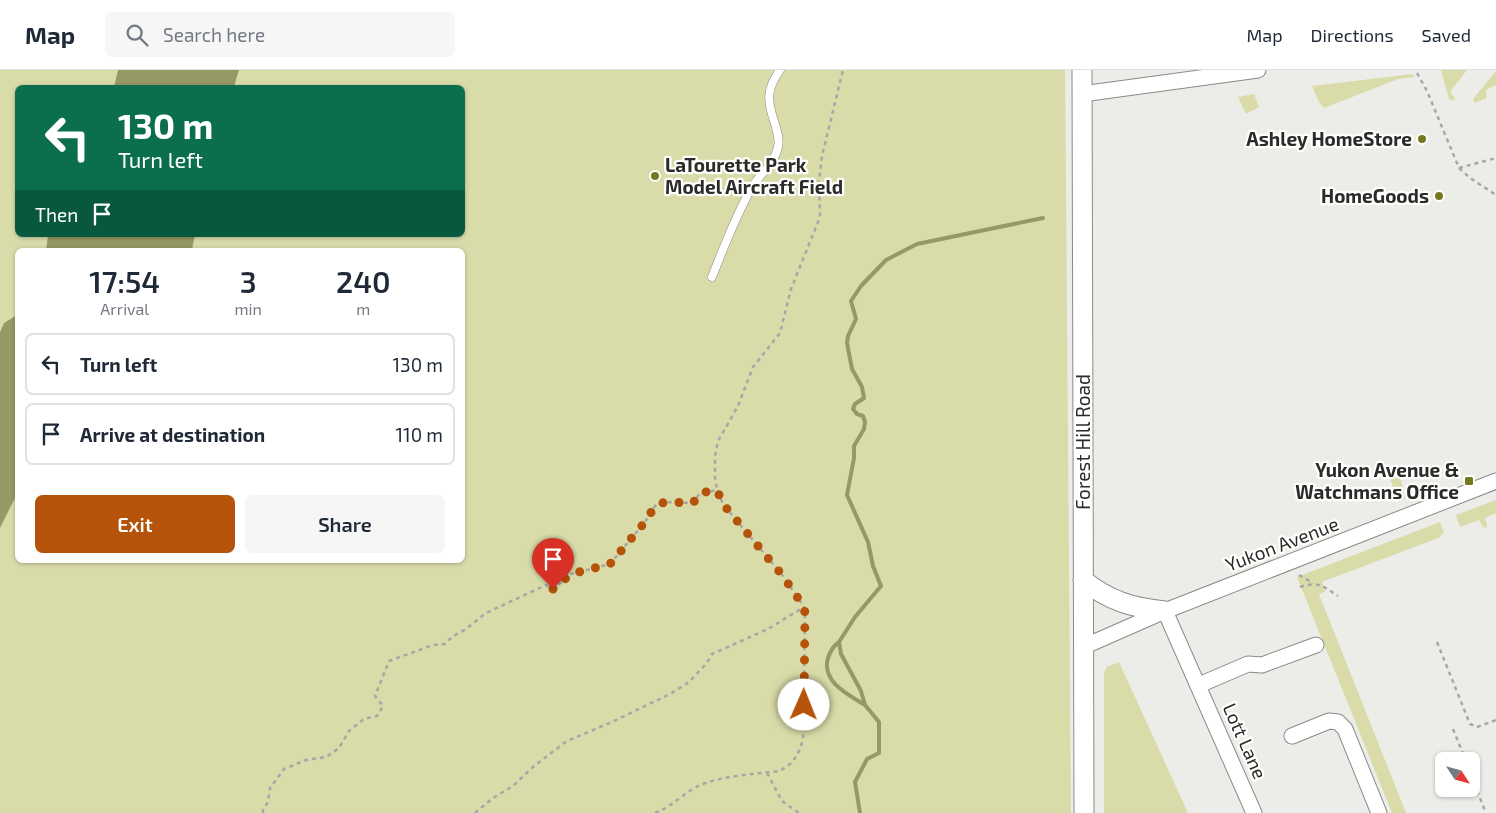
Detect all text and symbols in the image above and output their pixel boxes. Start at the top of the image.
search box [105,12,455,57]
text: Map [25,20,75,49]
icon: search [123,21,151,49]
text: Search here [163,23,265,46]
text: Map [1246,24,1283,46]
text: Directions [1311,24,1394,46]
text: Saved [1422,24,1471,46]
text: 130 m [118,104,213,146]
icon: left [35,105,100,170]
place label: Ashley HomeStore [1246,127,1412,151]
marker: Ashley HomeStore [1416,133,1428,145]
text: Turn left [118,146,203,172]
place label: LaTourette Park Model Aircraft Field [665,153,843,198]
marker: LaTourette Park Model Aircraft Field [649,170,661,182]
place label: HomeGoods [1321,184,1429,207]
marker: HomeGoods [1433,190,1445,202]
icon: arrive [88,200,116,228]
text: Then [35,203,78,226]
text: 17:54 [89,263,160,299]
text: 3 [240,263,257,299]
text: 240 [336,263,391,299]
text: Arrival [100,299,149,318]
text: min [234,299,262,318]
text: m [356,299,370,318]
icon: left [37,350,65,378]
text: Turn left [80,353,157,376]
text: 130 m [393,353,443,376]
street label: Forest Hill Road [1071,374,1094,510]
icon: arrive [37,420,65,448]
text: Arrive at destination [80,423,265,446]
text: 110 m [396,423,443,446]
place label: Yukon Avenue & Watchmans Office [1295,458,1459,503]
marker: Yukon Avenue & Watchmans Office [1463,475,1475,487]
button: Exit [35,495,235,553]
button: Share [245,495,445,553]
street label: Yukon Avenue [1222,511,1342,576]
pin [532,538,574,589]
icon: arrive [539,545,567,573]
position arrow [777,678,829,730]
street label: Lott Lane [1219,699,1272,782]
north arrow [1435,752,1480,798]
map controls [1435,752,1480,797]

